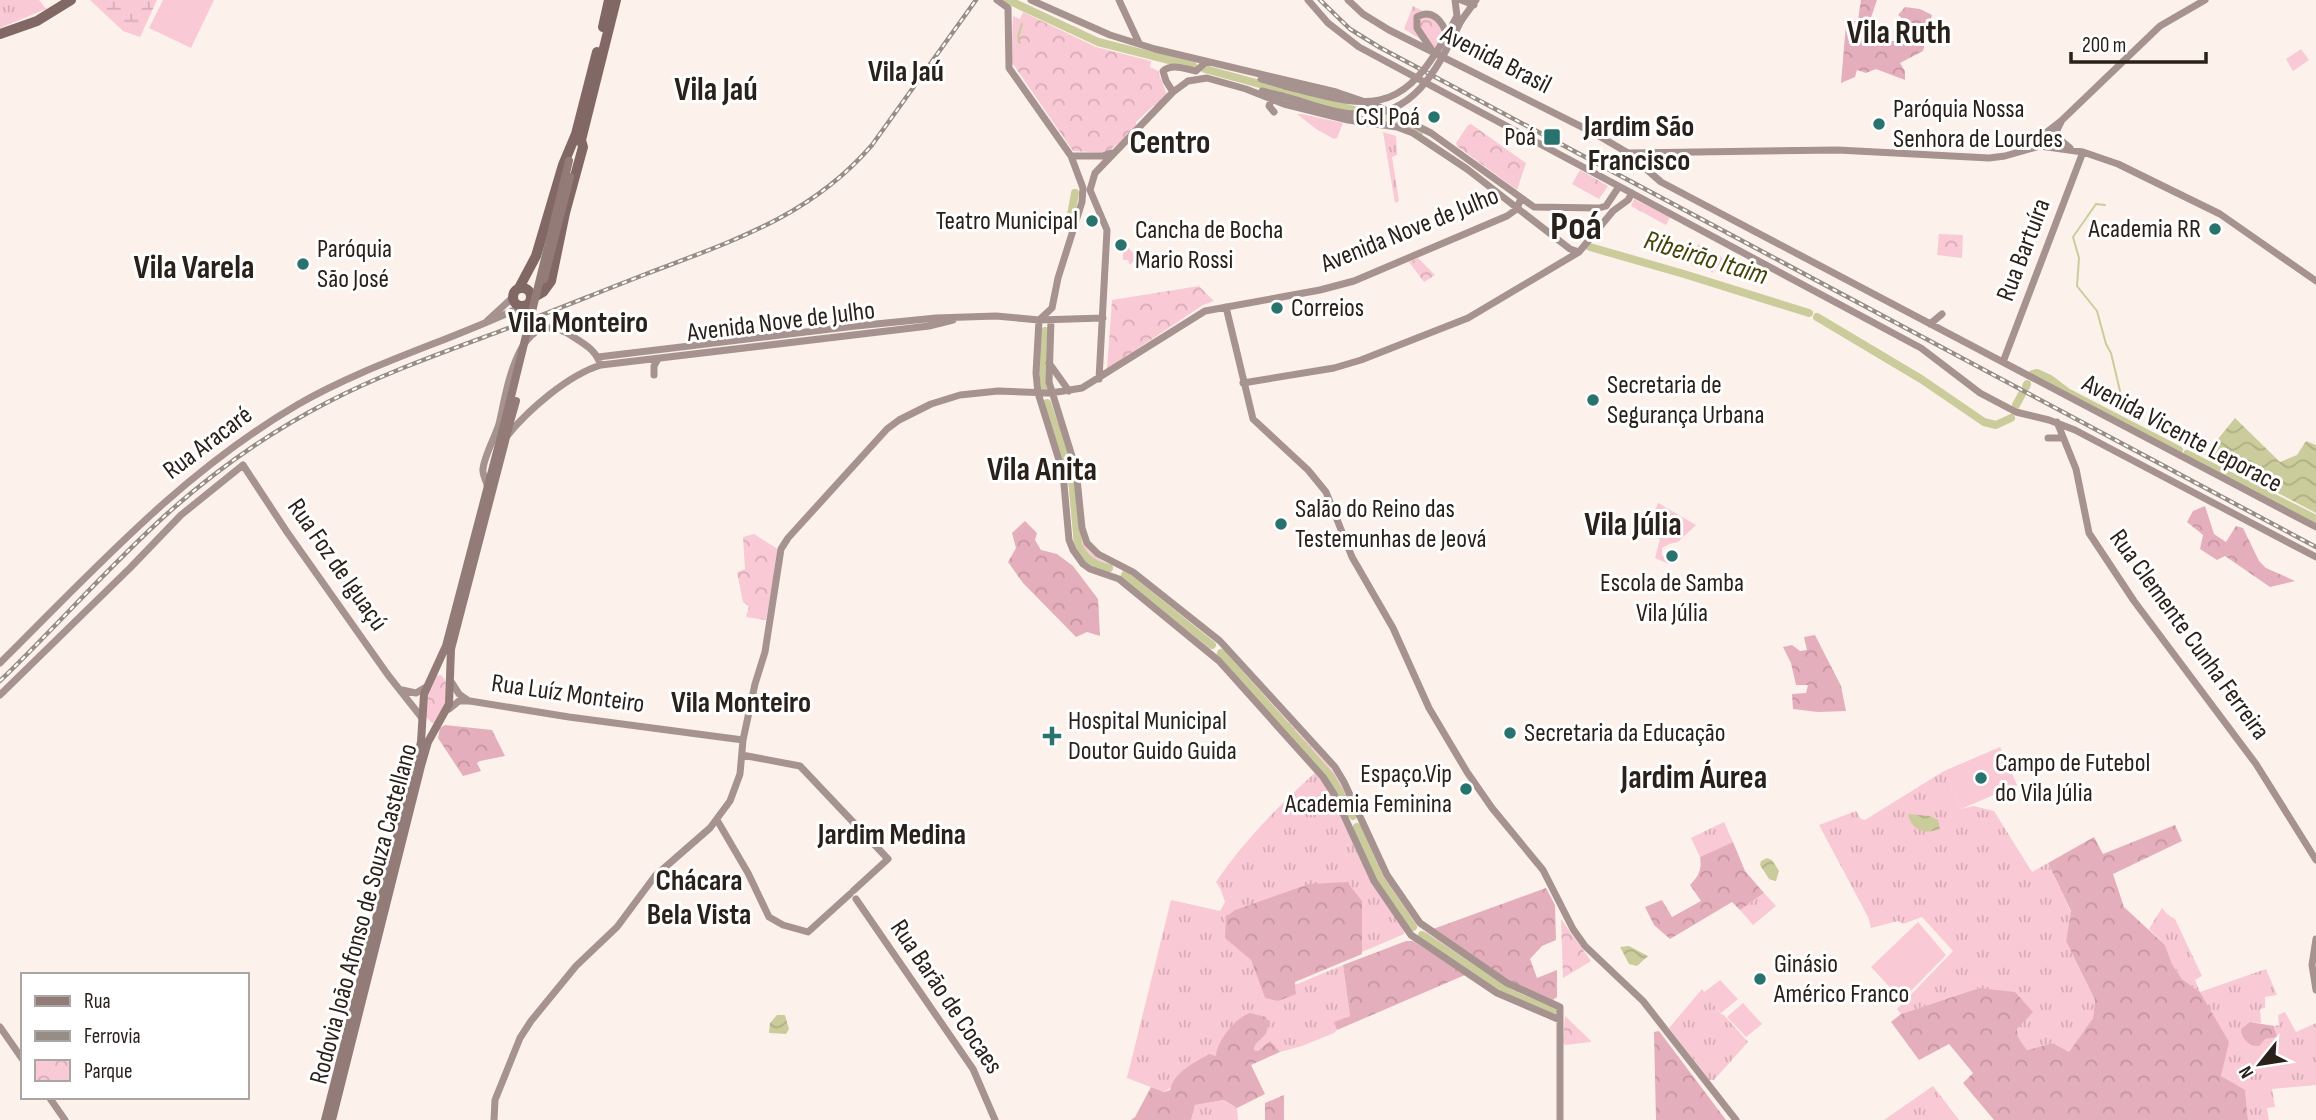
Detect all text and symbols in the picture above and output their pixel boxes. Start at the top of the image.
district label: Vila Ruth [1847,13,1951,53]
street label: Avenida Brasil [1435,19,1556,101]
scale bar [2071,21,2206,65]
text: 200 m [2082,33,2126,58]
district label: Vila Jaú [868,54,944,90]
district label: Vila Jaú [674,70,758,110]
place label: Paróquia Nossa Senhora de Lourdes [1893,94,2063,155]
place label: CSI Poá [1355,102,1420,133]
marker: CSI Poá [1426,109,1442,125]
district label: Jardim São Francisco [1583,109,1694,179]
marker: Paróquia Nossa Senhora de Lourdes [1871,116,1887,132]
place label: Poá [1504,122,1536,153]
district label: Centro [1130,123,1210,163]
marker: Poá [1542,127,1562,147]
street label: Avenida Nove de Julho [1316,180,1503,280]
street label: Rua Bartuíra [1990,194,2058,306]
district label: Poá [1550,203,1602,251]
place label: Teatro Municipal [936,206,1078,237]
marker: Teatro Municipal [1084,213,1100,229]
place label: Academia RR [2087,214,2201,245]
place label: Cancha de Bocha Mario Rossi [1135,215,1283,276]
marker: Academia RR [2207,221,2223,237]
water label: Ribeirão Itaim [1640,224,1772,293]
place label: Paróquia São José [317,234,392,295]
marker: Cancha de Bocha Mario Rossi [1113,237,1129,253]
district label: Vila Varela [134,248,254,288]
marker: Paróquia São José [295,256,311,272]
place label: Correios [1291,293,1364,324]
street label: Avenida Nove de Julho [684,295,877,349]
marker: Correios [1269,300,1285,316]
district label: Vila Monteiro [508,305,648,341]
street label: Avenida Vicente Leporace [2076,368,2287,500]
place label: Secretaria de Segurança Urbana [1607,370,1764,431]
marker: Secretaria de Segurança Urbana [1585,392,1601,408]
street label: Rua Aracaré [157,400,259,486]
district label: Vila Anita [987,450,1097,490]
street label: Rua Foz de Iguaçú [280,493,394,637]
place label: Salão do Reino das Testemunhas de Jeová [1295,494,1487,555]
district label: Vila Júlia [1584,505,1682,545]
marker: Salão do Reino das Testemunhas de Jeová [1273,516,1289,532]
street label: Rua Clemente Cunha Ferreira [2102,524,2276,746]
marker: Escola de Samba Vila Júlia [1664,548,1680,564]
place label: Escola de Samba Vila Júlia [1600,568,1744,629]
street label: Rua Luíz Monteiro [489,668,647,720]
district label: Vila Monteiro [671,685,811,721]
place label: Hospital Municipal Doutor Guido Guida [1068,706,1237,767]
place label: Secretaria da Educação [1524,718,1726,749]
marker: Secretaria da Educação [1502,725,1518,741]
marker: Hospital Municipal Doutor Guido Guida [1042,726,1062,746]
street label: Rodovia João Afonso de Souza Castellano [304,740,424,1088]
place label: Campo de Futebol do Vila Júlia [1995,748,2150,809]
district label: Jardim Áurea [1620,758,1767,798]
place label: Espaço.Vip Academia Feminina [1284,759,1452,820]
marker: Campo de Futebol do Vila Júlia [1973,770,1989,786]
marker: Espaço.Vip Academia Feminina [1458,781,1474,797]
district label: Jardim Medina [817,817,966,853]
district label: Chácara Bela Vista [647,863,751,933]
street label: Rua Barão de Cocaes [883,914,1009,1080]
place label: Ginásio Américo Franco [1773,949,1909,1010]
marker: Ginásio Américo Franco [1752,971,1768,987]
legend [21,973,248,1099]
text: Rua [84,989,111,1014]
text: Ferrovia [84,1024,141,1049]
north arrow [2225,1029,2295,1099]
text: Parque [84,1059,132,1084]
text: N [2234,1062,2259,1082]

